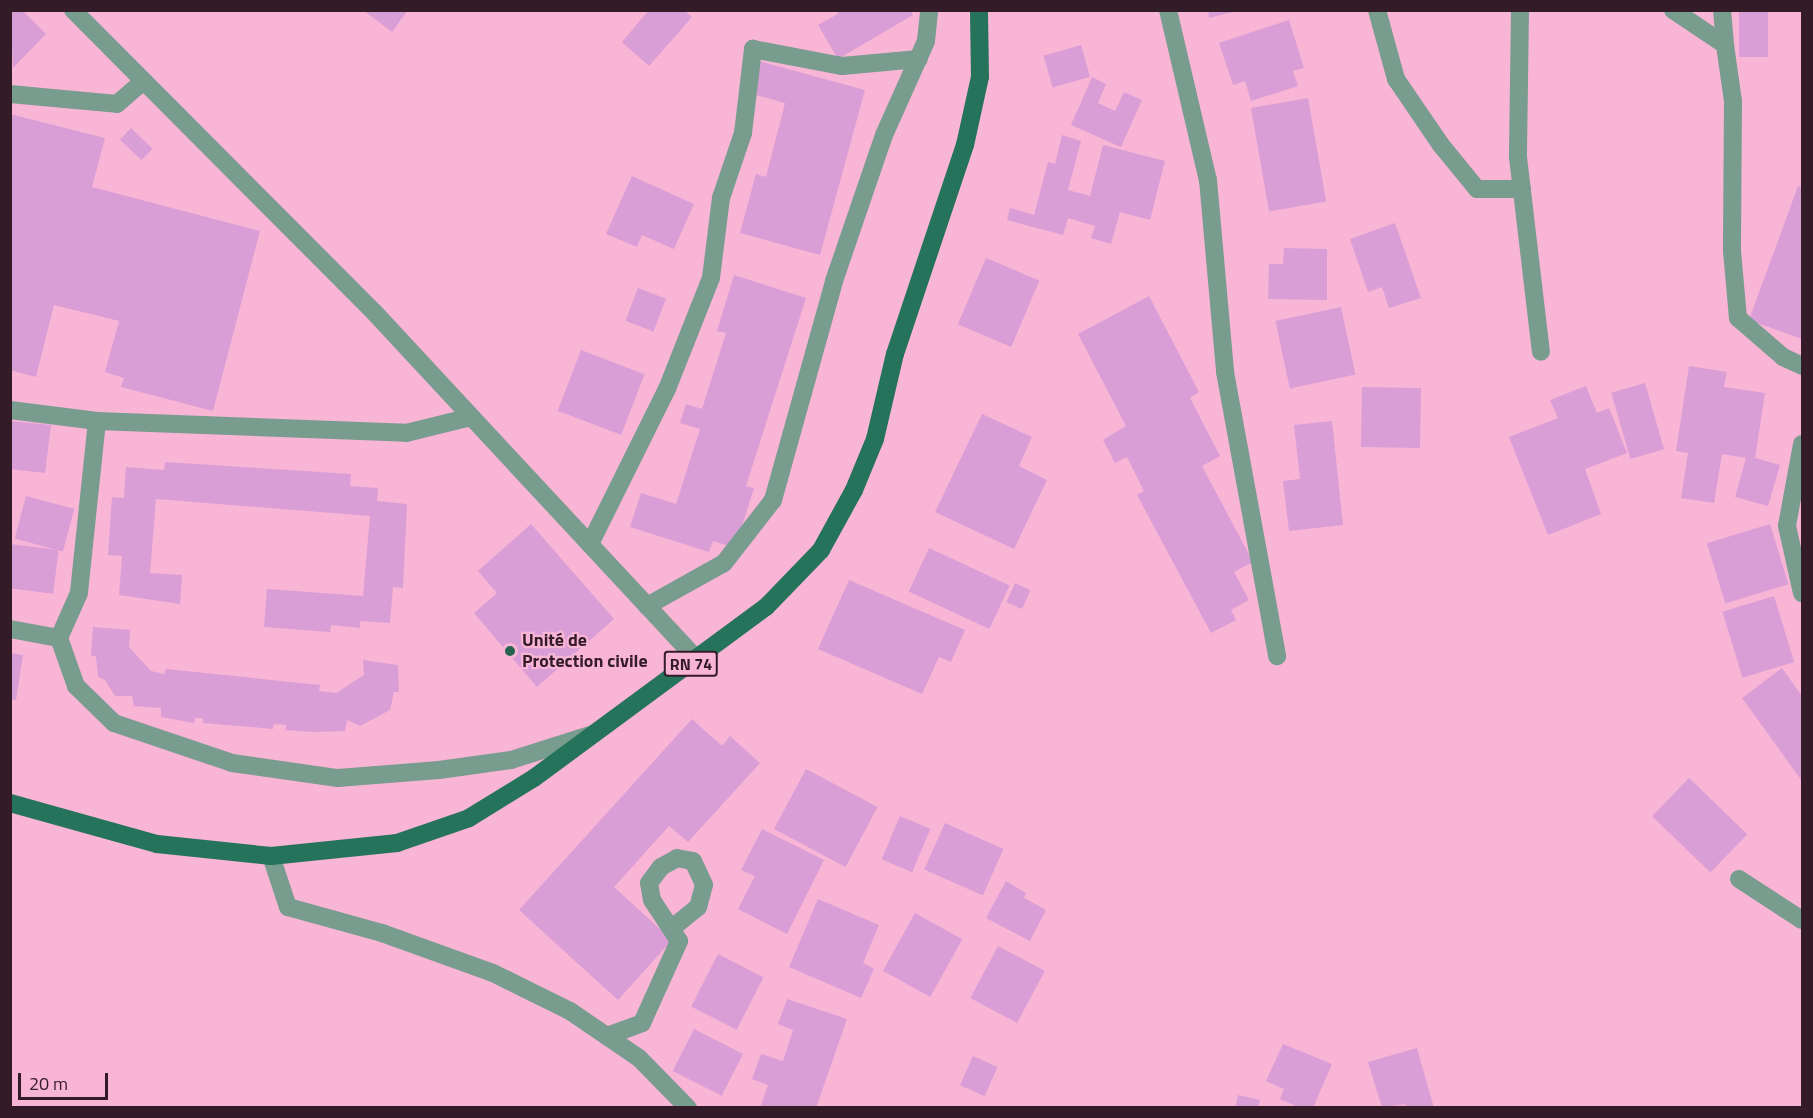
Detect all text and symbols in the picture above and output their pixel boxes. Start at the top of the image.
place label: Unité de Protection civile [522,630,648,672]
marker: Unité de Protection civile [503,644,517,658]
road number: RN 74 [662,651,720,677]
scale bar [21,1061,111,1099]
text: 20 m [29,1070,68,1097]

